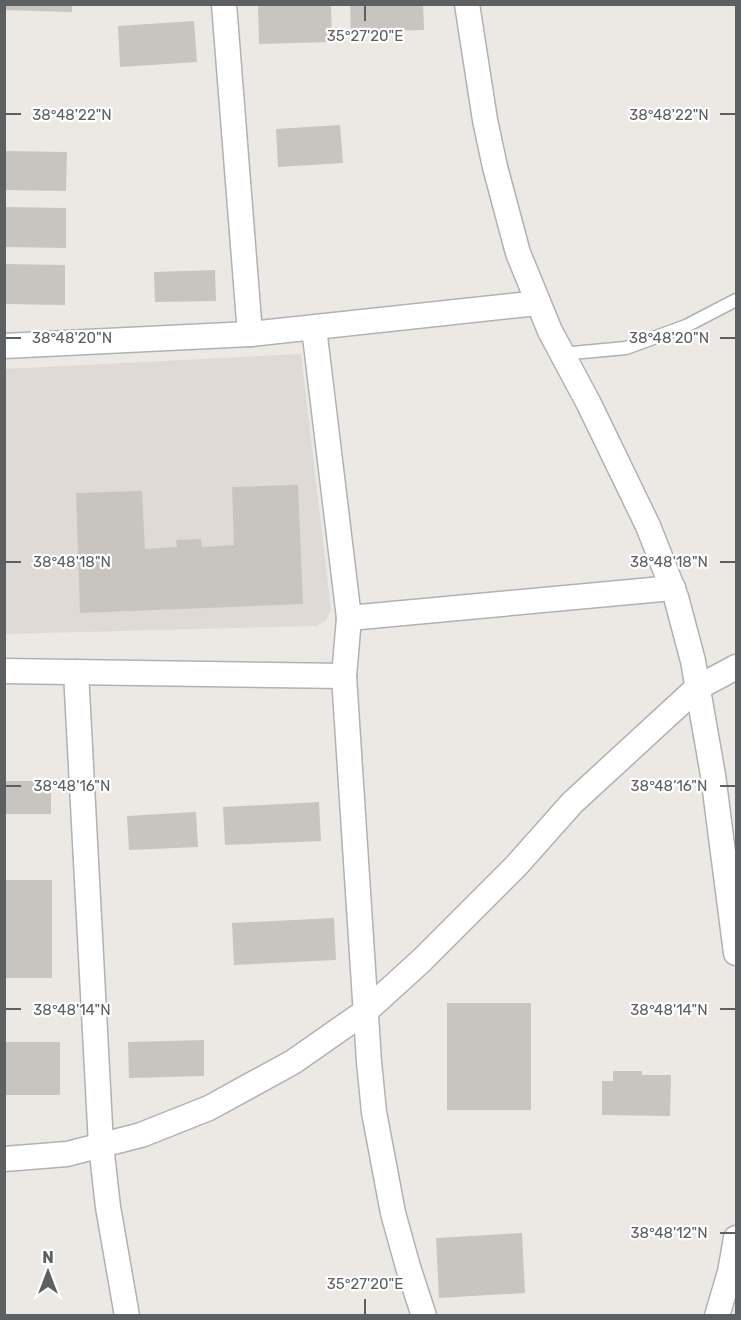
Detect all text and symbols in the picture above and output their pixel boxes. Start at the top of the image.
text: 35°27'20"E [327,27,403,45]
text: 38°48'22"N [32,106,112,124]
text: 38°48'22"N [629,106,709,124]
text: 38°48'20"N [32,329,112,347]
text: 38°48'20"N [629,329,709,347]
text: 38°48'18"N [33,553,111,571]
text: 38°48'18"N [630,553,708,571]
text: 38°48'16"N [34,777,110,795]
text: 38°48'16"N [631,777,707,795]
text: 38°48'14"N [33,1001,111,1019]
text: 38°48'14"N [630,1001,708,1019]
text: 38°48'12"N [630,1224,708,1242]
north arrow [18,1242,78,1302]
text: N [42,1248,54,1267]
text: 35°27'20"E [327,1275,403,1293]

